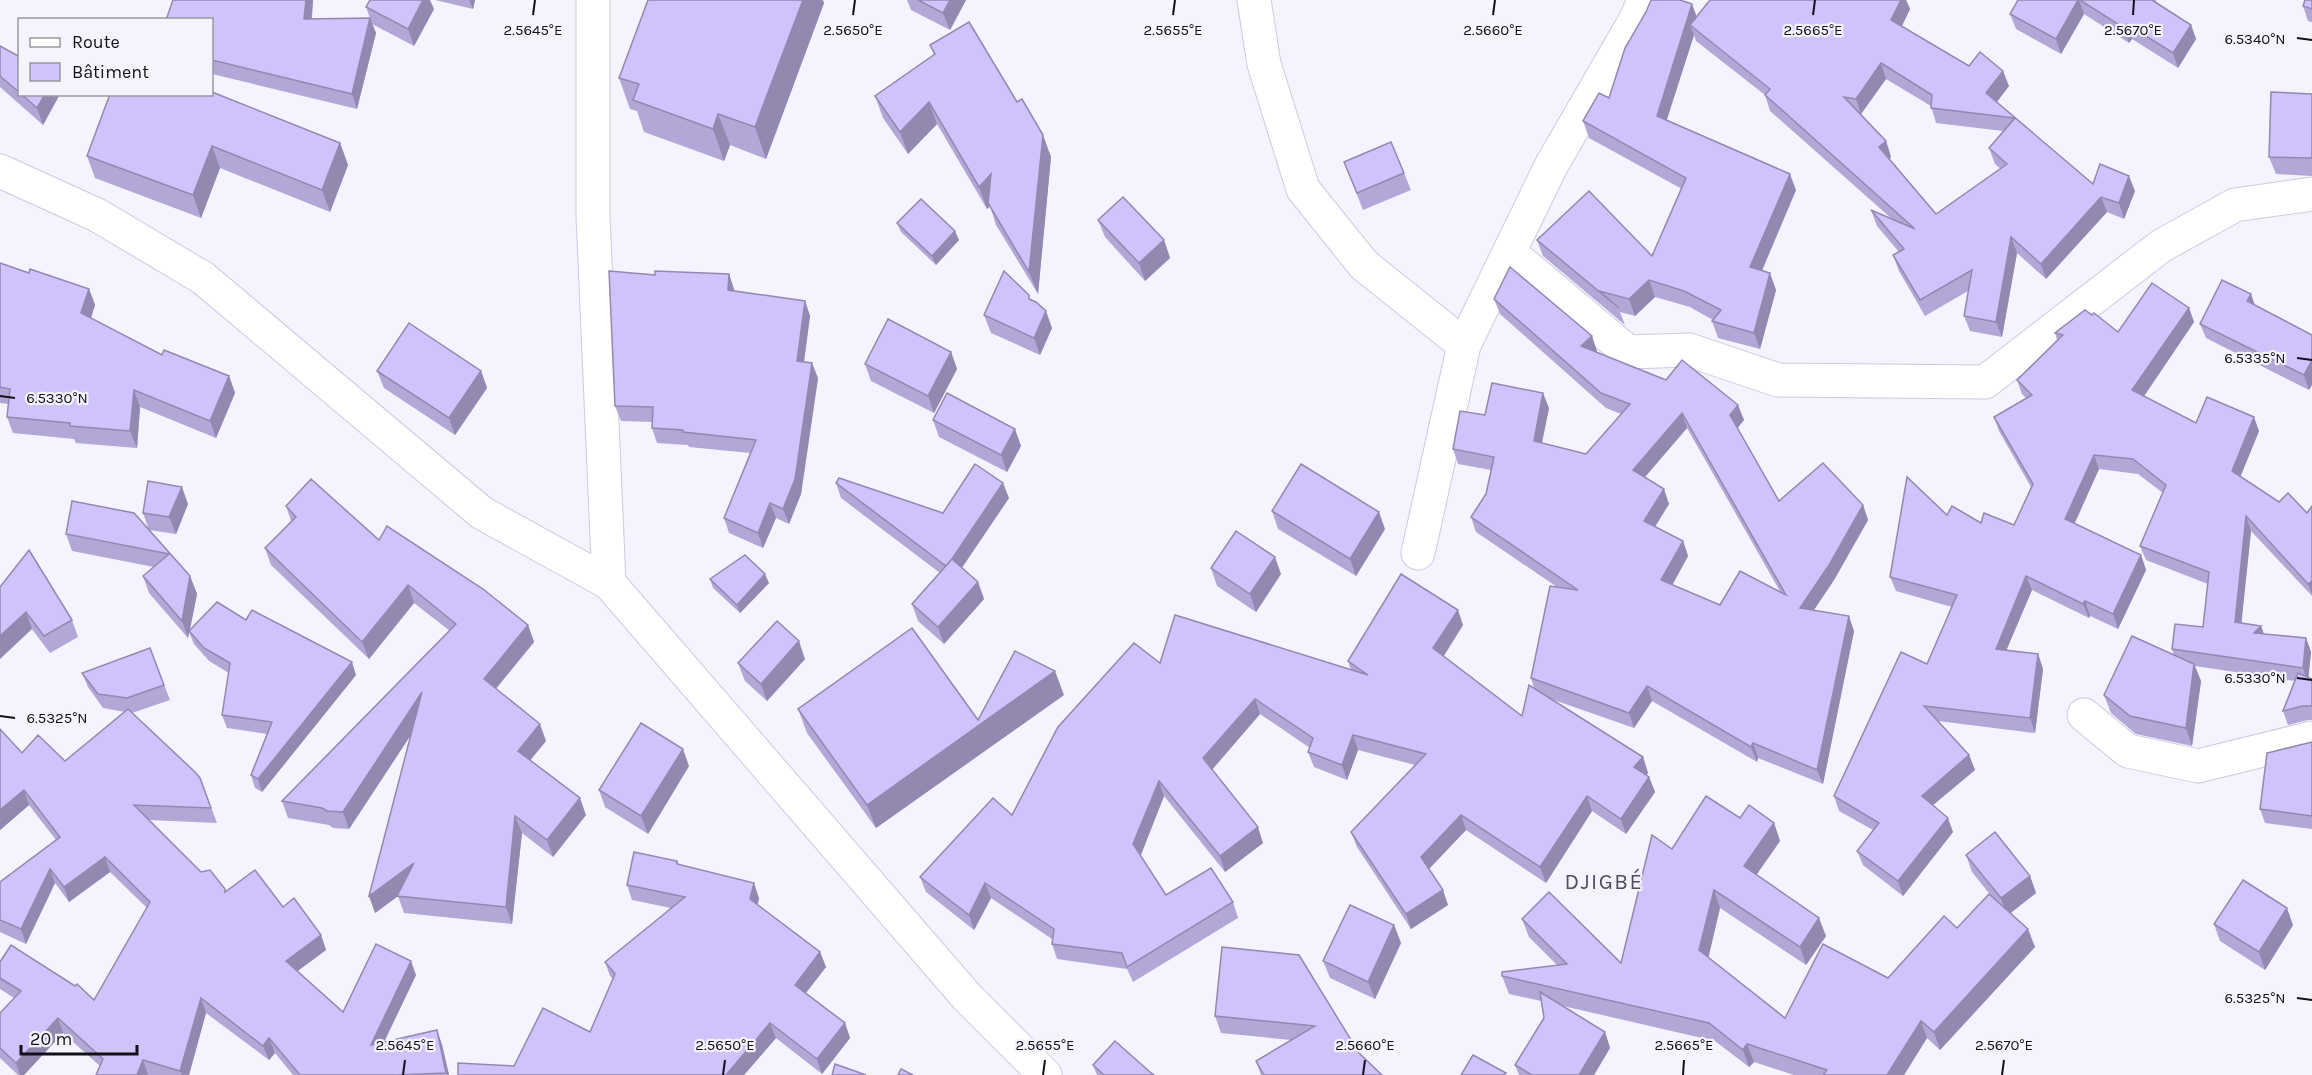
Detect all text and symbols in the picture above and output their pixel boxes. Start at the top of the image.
legend [18,18,213,96]
text: 2.5645°E [504,21,562,39]
text: 2.5650°E [823,21,883,39]
text: 2.5655°E [1144,21,1202,39]
text: 2.5660°E [1463,21,1523,39]
text: 2.5665°E [1783,21,1843,39]
text: 2.5670°E [2104,21,2162,39]
text: 6.5340°N [2224,30,2286,48]
text: Route [72,31,120,53]
text: Bâtiment [72,61,149,83]
text: 6.5335°N [2224,349,2286,367]
text: 6.5330°N [26,389,88,407]
text: 6.5330°N [2224,669,2286,687]
text: 6.5325°N [26,709,88,727]
district label: DJIGBÉ [1565,868,1643,895]
text: 6.5325°N [2224,989,2286,1007]
scale bar [21,1018,136,1056]
text: 20 m [30,1028,72,1050]
text: 2.5645°E [376,1036,434,1054]
text: 2.5650°E [695,1036,755,1054]
text: 2.5655°E [1016,1036,1074,1054]
text: 2.5660°E [1335,1036,1395,1054]
text: 2.5665°E [1654,1036,1714,1054]
text: 2.5670°E [1975,1036,2033,1054]

